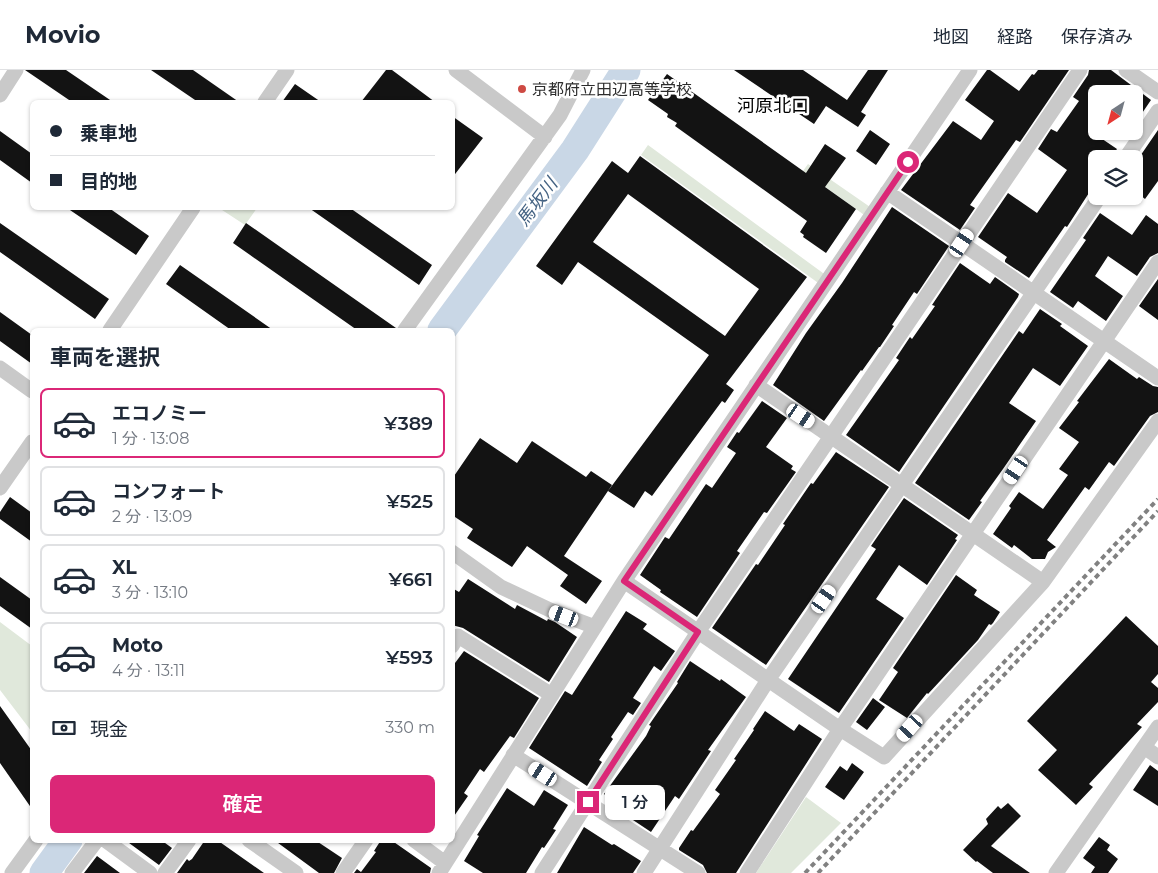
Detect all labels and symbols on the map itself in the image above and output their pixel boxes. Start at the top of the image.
place label: 京都府立田辺高等学校 [532,80,692,99]
marker: 京都府立田辺高等学校 [516,83,528,95]
north arrow [1088,85,1142,140]
district label: 河原北口 [737,95,809,117]
route start [897,151,919,173]
water label: 馬坂川 [512,172,563,230]
car [947,226,976,260]
car [784,401,817,431]
car [1001,453,1030,487]
car [809,582,838,616]
car [547,604,580,628]
car [894,712,925,744]
car [526,760,559,788]
callout: 1 分 [606,784,666,820]
route end [577,791,599,813]

